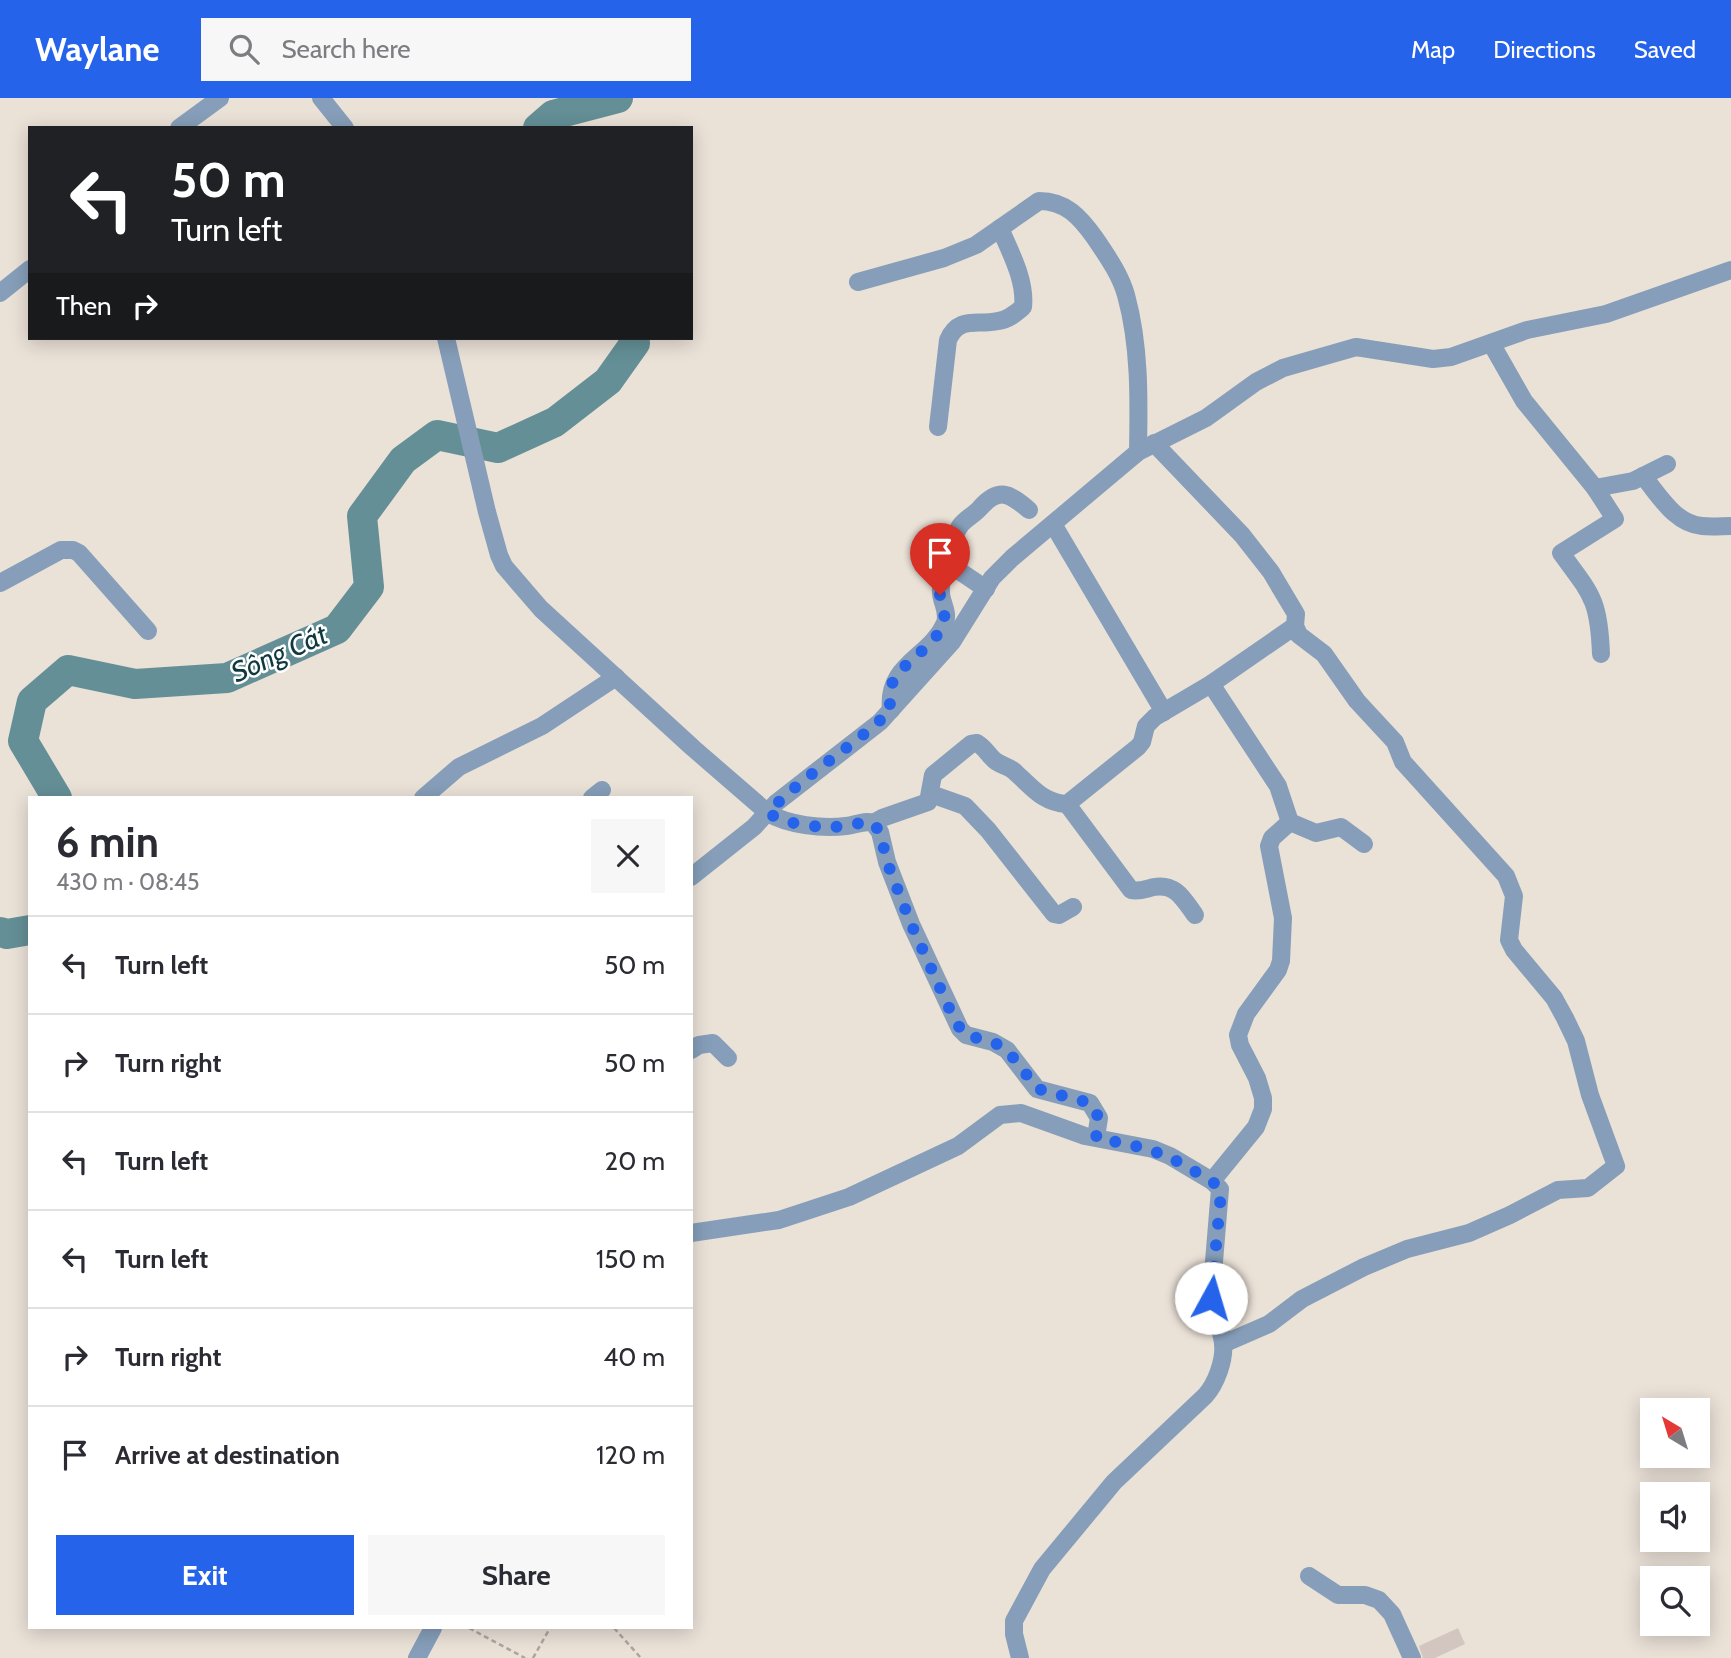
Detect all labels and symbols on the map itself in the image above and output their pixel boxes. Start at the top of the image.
pin [910,523,970,595]
water label: Sông Cát [226,617,333,689]
position arrow [1174,1261,1248,1335]
north arrow [1640,1398,1710,1468]

